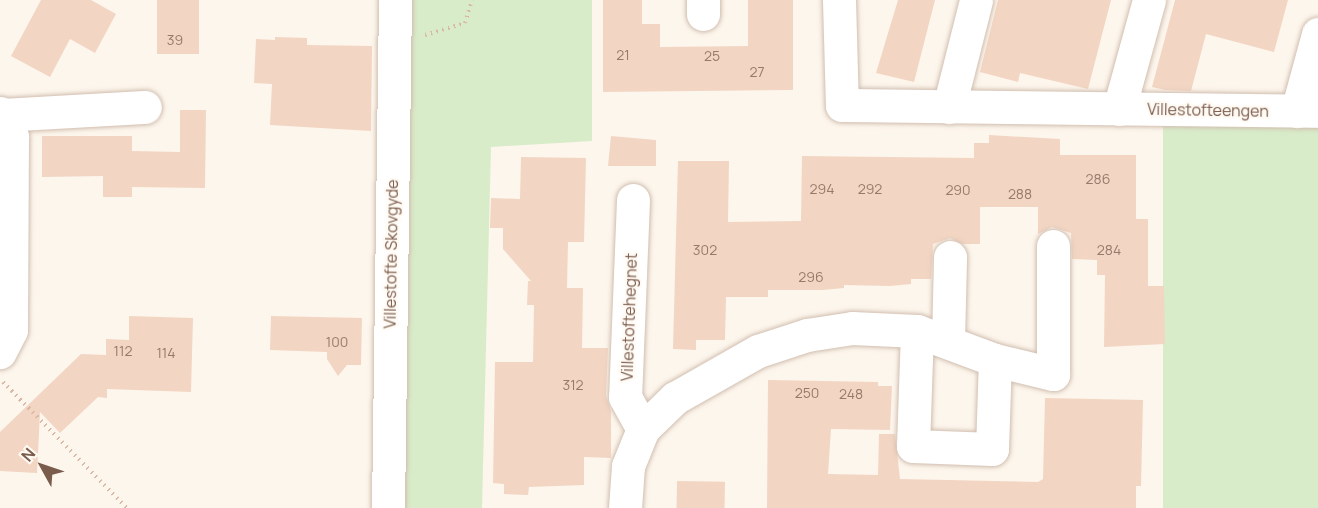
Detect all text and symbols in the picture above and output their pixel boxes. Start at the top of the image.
house number: 39 [167,32,183,48]
house number: 21 [616,47,630,63]
house number: 25 [704,48,720,64]
house number: 27 [749,64,765,80]
street label: Villestofteengen [1147,99,1269,121]
house number: 286 [1086,171,1110,187]
street label: Villestofte Skovgyde [380,179,402,329]
house number: 294 [810,181,834,197]
house number: 292 [858,181,882,197]
house number: 290 [945,182,971,198]
house number: 288 [1008,186,1032,202]
house number: 302 [693,242,717,258]
house number: 284 [1097,242,1121,258]
street label: Villestoftehegnet [617,252,641,382]
house number: 296 [798,269,824,285]
house number: 100 [326,334,348,350]
house number: 112 [114,343,132,359]
house number: 114 [156,345,176,361]
house number: 312 [562,377,584,393]
house number: 250 [795,385,819,401]
house number: 248 [839,386,863,402]
north arrow [12,436,72,496]
text: N [16,443,40,466]

